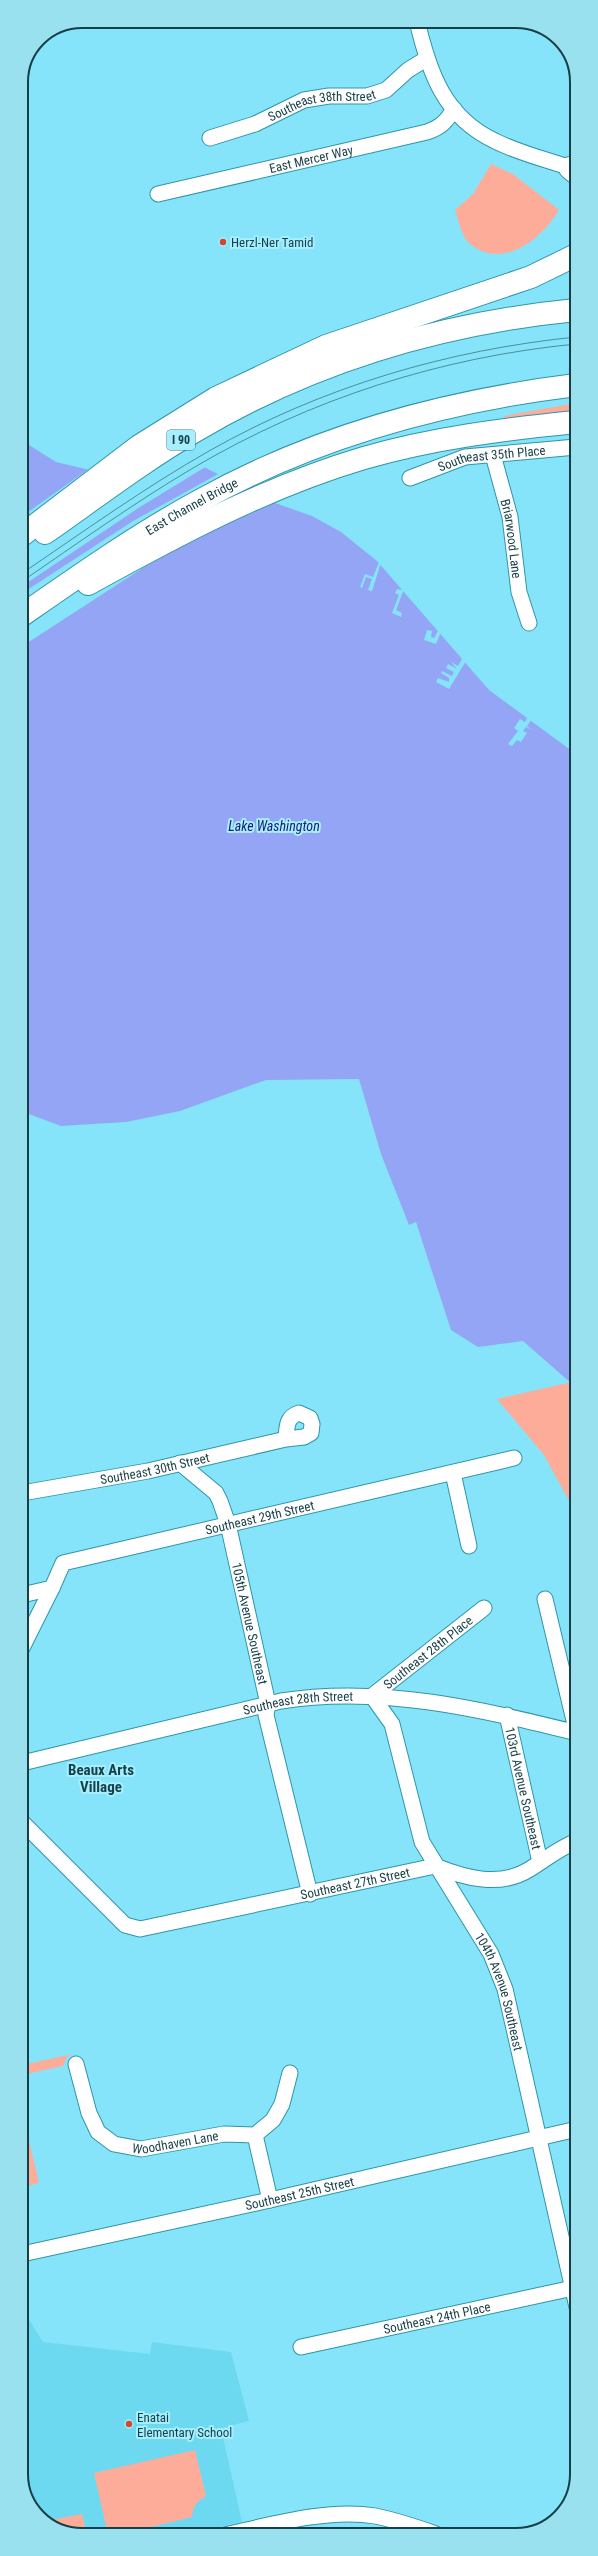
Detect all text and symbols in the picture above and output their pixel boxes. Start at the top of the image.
street label: Southeast 38th Street [265,86,378,124]
street label: East Mercer Way [268,142,355,176]
place label: Herzl-Ner Tamid [231,235,313,250]
marker: Herzl-Ner Tamid [218,237,228,247]
road number: I 90 [167,430,195,450]
street label: Southeast 35th Place [436,442,546,474]
street label: East Channel Bridge [143,475,240,538]
street label: Briarwood Lane [498,497,525,579]
water label: Lake Washington [228,818,320,834]
street label: Southeast 30th Street [99,1449,211,1487]
street label: Southeast 29th Street [204,1497,316,1537]
street label: 105th Avenue Southeast [229,1561,271,1686]
street label: Southeast 28th Place [380,1612,475,1692]
street label: Southeast 28th Street [241,1688,353,1717]
street label: 103rd Avenue Southeast [502,1726,544,1851]
district label: Beaux Arts Village [68,1761,134,1796]
street label: Southeast 27th Street [299,1864,411,1902]
street label: 104th Avenue Southeast [472,1930,526,2052]
street label: Woodhaven Lane [131,2128,220,2157]
street label: Southeast 25th Street [244,2173,355,2213]
street label: Southeast 24th Place [382,2299,492,2336]
place label: Enatai Elementary School [137,2410,232,2440]
marker: Enatai Elementary School [124,2419,134,2429]

